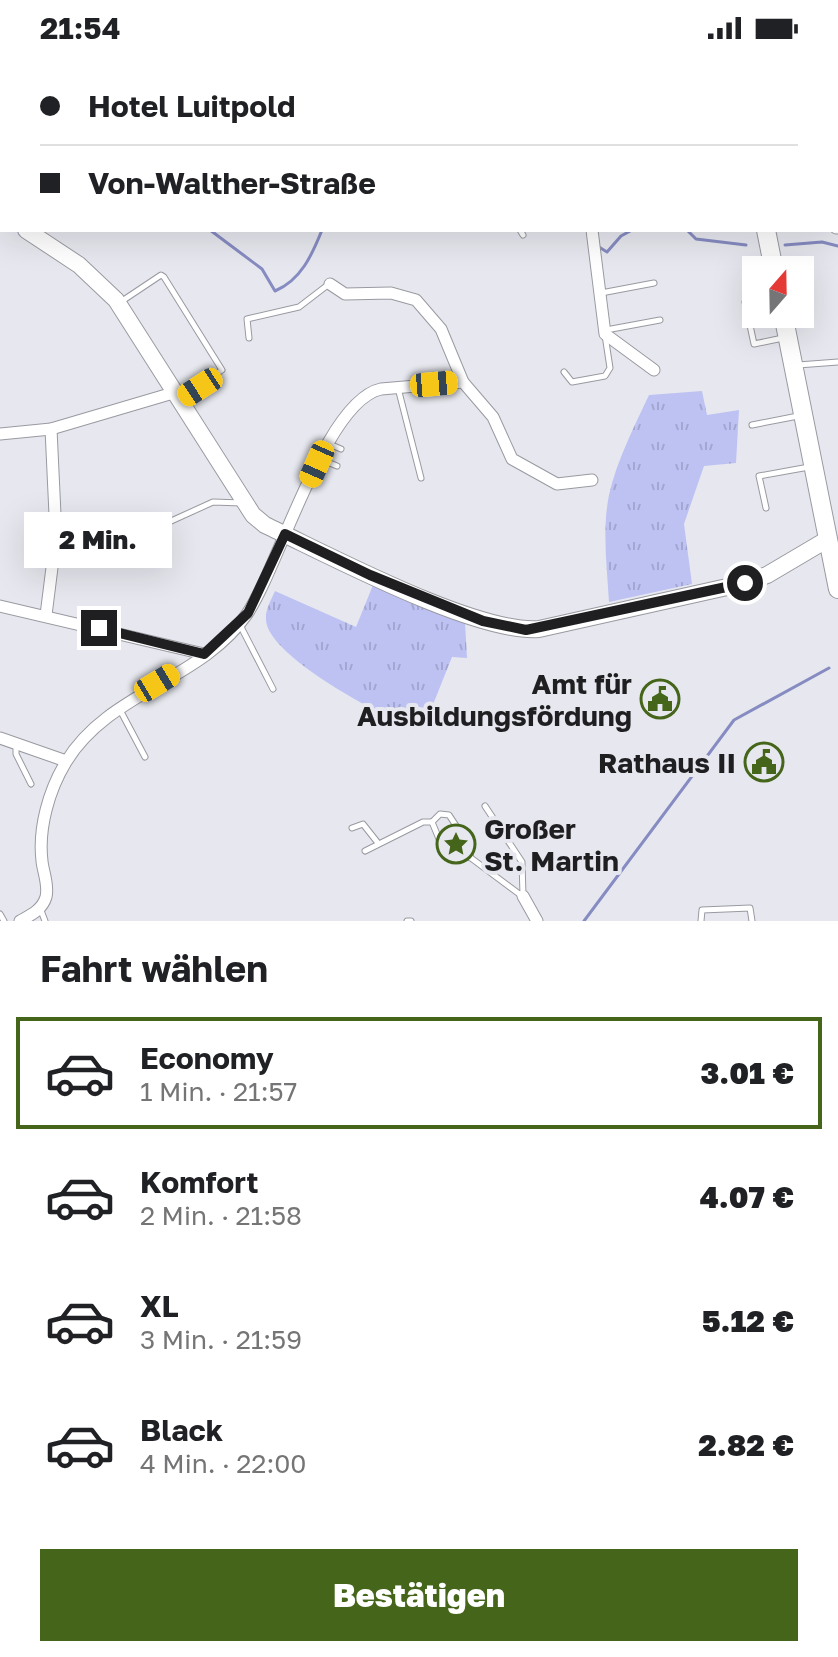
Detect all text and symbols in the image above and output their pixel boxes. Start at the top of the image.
text: 21:54 [40,10,120,46]
text: Hotel Luitpold [88,88,296,124]
text: Von-Walther-Straße [88,165,376,201]
north arrow [742,256,814,328]
map controls [742,256,814,328]
car [173,364,227,410]
car [409,370,459,398]
car [296,437,338,491]
callout: 2 Min. [25,512,173,568]
text: 2 Min. [59,524,137,555]
route start [727,565,763,601]
route end [81,610,117,646]
car [130,660,184,706]
place label: Amt für Ausbildungsfördung [357,667,632,732]
public building icon: Amt für Ausbildungsfördung [639,678,681,720]
public building icon: Rathaus II [743,741,785,783]
place label: Rathaus II [598,746,736,779]
place label: Großer St. Martin [484,812,619,877]
place icon: Großer St. Martin [435,823,477,865]
text: Fahrt wählen [40,947,268,990]
icon: car [44,1037,116,1109]
text: Economy [140,1040,274,1076]
text: 3.01 € [700,1055,794,1091]
text: 1 Min. · 21:57 [140,1076,297,1107]
icon: car [44,1161,116,1233]
text: Komfort [140,1164,259,1200]
text: 4.07 € [700,1179,794,1215]
text: 2 Min. · 21:58 [140,1200,302,1231]
icon: car [44,1285,116,1357]
text: XL [140,1288,179,1324]
text: 5.12 € [702,1303,794,1339]
text: 3 Min. · 21:59 [140,1324,302,1355]
icon: car [44,1409,116,1481]
text: Black [140,1412,223,1448]
text: 2.82 € [698,1427,794,1463]
text: 4 Min. · 22:00 [140,1448,306,1479]
button: Bestätigen [40,1549,798,1641]

